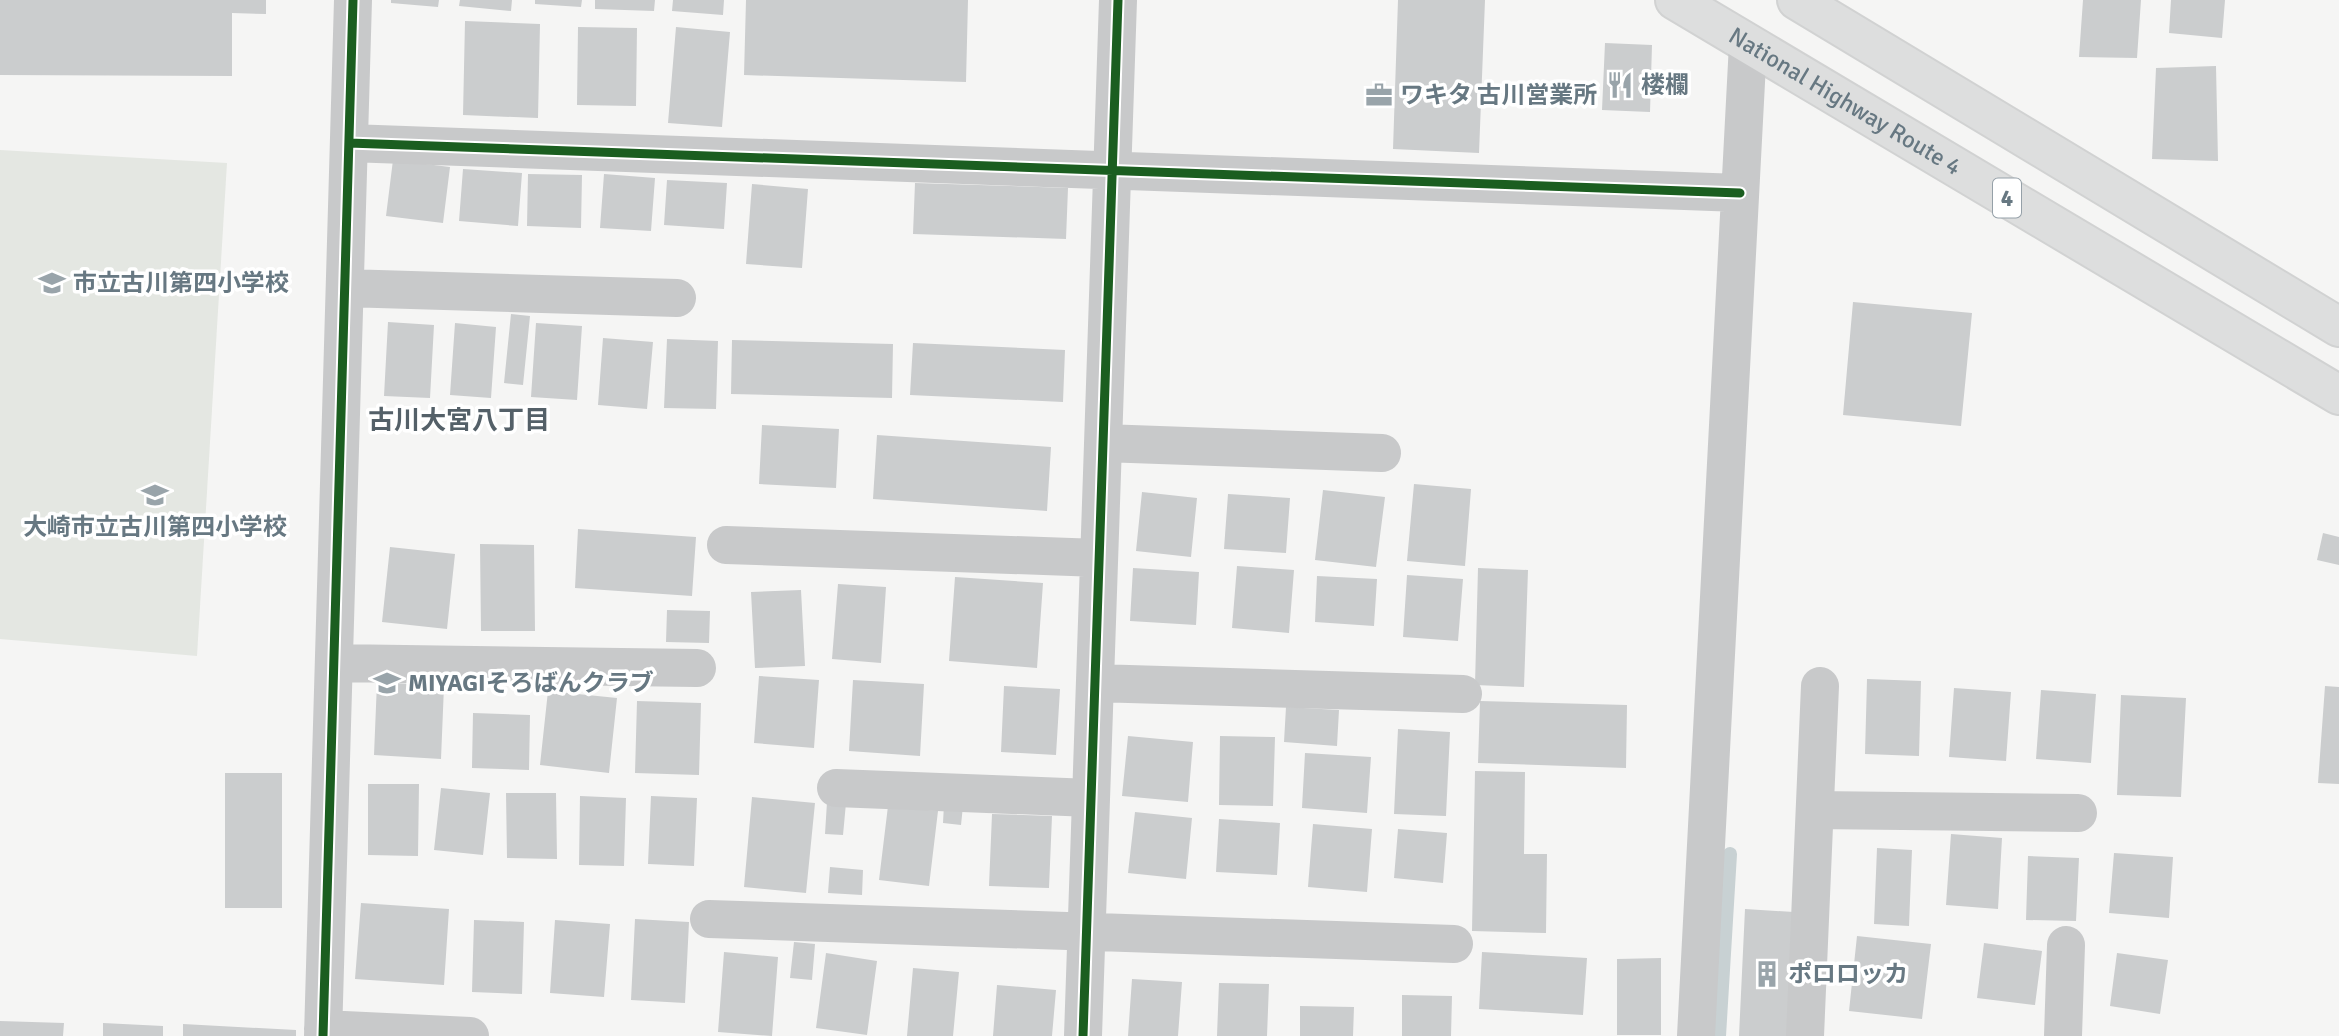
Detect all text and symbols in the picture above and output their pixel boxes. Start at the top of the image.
street label: National Highway Route 4 [1724,21,1967,182]
restaurant icon: 楼欄 [1605,70,1635,100]
place label: 楼欄 [1641,70,1689,100]
office icon: ワキタ 古川営業所 [1364,80,1394,110]
place label: ワキタ 古川営業所 [1400,80,1597,110]
road number: 4 [1993,178,2021,218]
school or university icon: 市立古川第四小学校 [37,268,67,298]
place label: 市立古川第四小学校 [73,268,289,298]
district label: 古川大宮八丁目 [368,405,550,437]
school or university icon: 大崎市立古川第四小学校 [140,480,170,510]
place label: 大崎市立古川第四小学校 [23,512,287,542]
school or university icon: MIYAGIそろばんクラブ [372,668,402,698]
place label: MIYAGIそろばんクラブ [408,668,654,698]
building icon: ポロロッカ [1752,959,1782,989]
place label: ポロロッカ [1788,959,1908,989]

